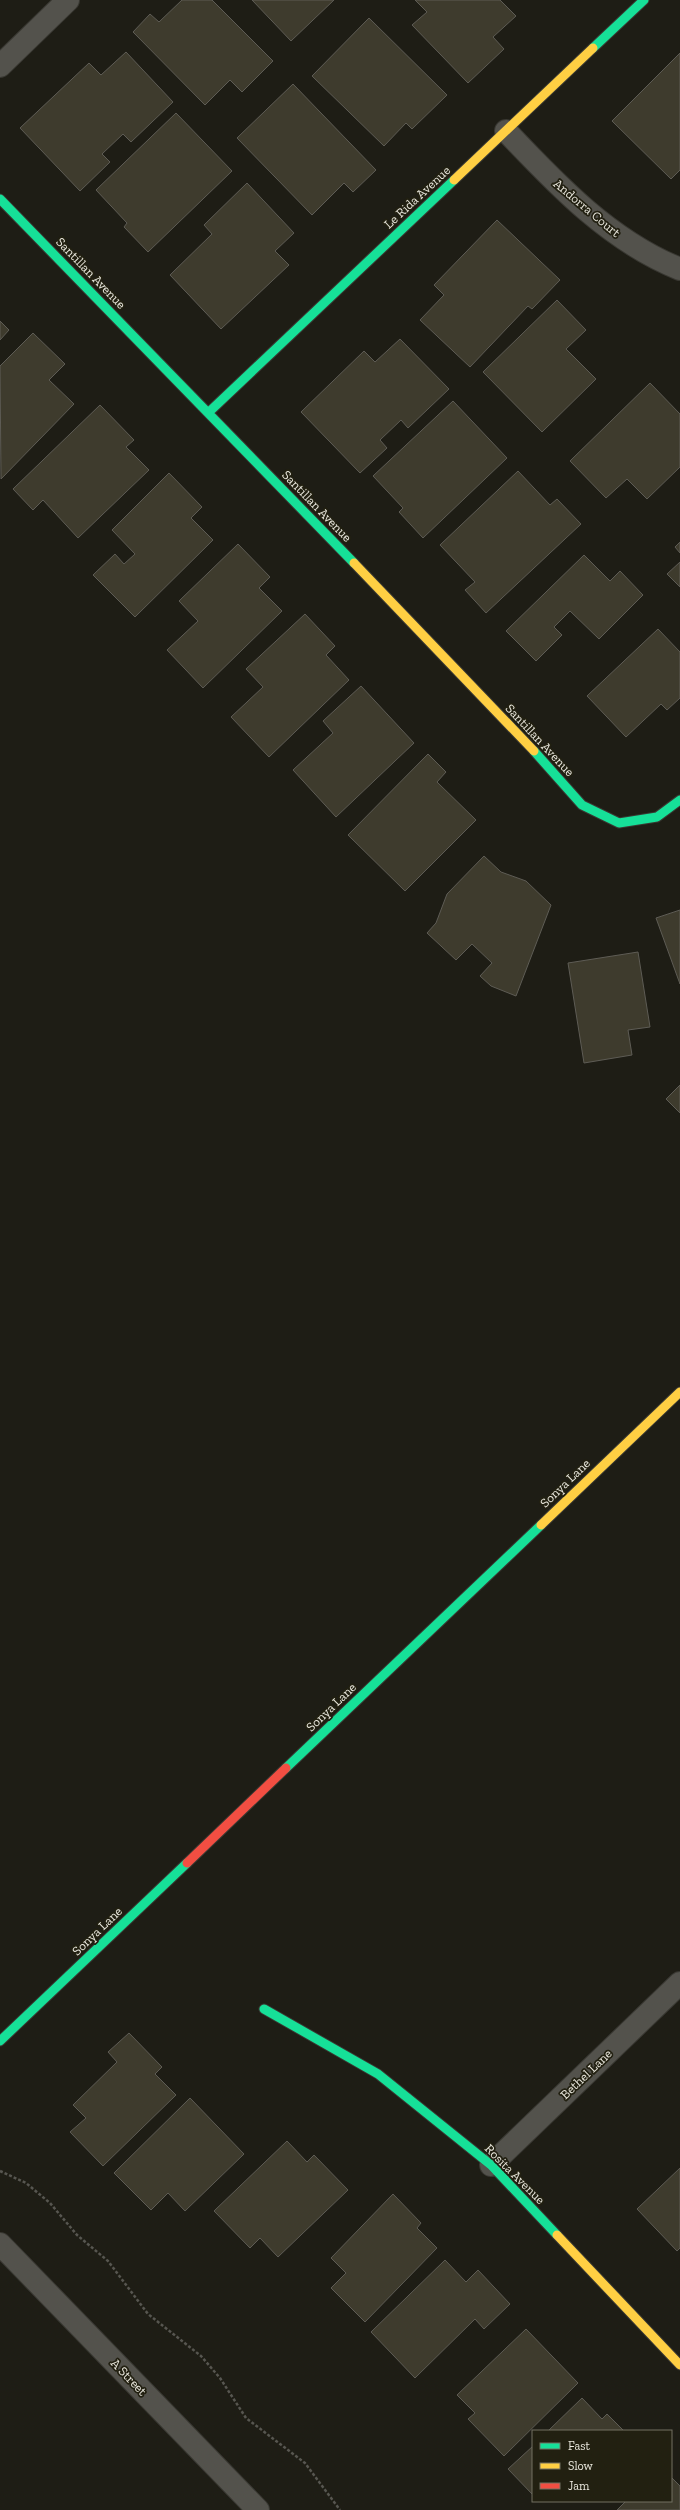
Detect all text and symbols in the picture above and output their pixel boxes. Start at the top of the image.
street label: Le Rida Avenue [381,163,453,231]
street label: Andorra Court [551,176,624,240]
street label: Santillan Avenue [53,234,129,312]
street label: Santillan Avenue [279,467,355,545]
street label: Santillan Avenue [503,701,577,779]
street label: Sonya Lane [537,1456,593,1510]
street label: Sonya Lane [303,1680,359,1734]
street label: Sonya Lane [69,1904,125,1958]
street label: Bethel Lane [557,2046,615,2102]
street label: Rosita Avenue [482,2141,548,2207]
street label: A Street [108,2356,150,2399]
legend [532,2430,672,2502]
text: Fast [568,2439,591,2453]
text: Slow [568,2459,594,2473]
text: Jam [568,2479,590,2493]

